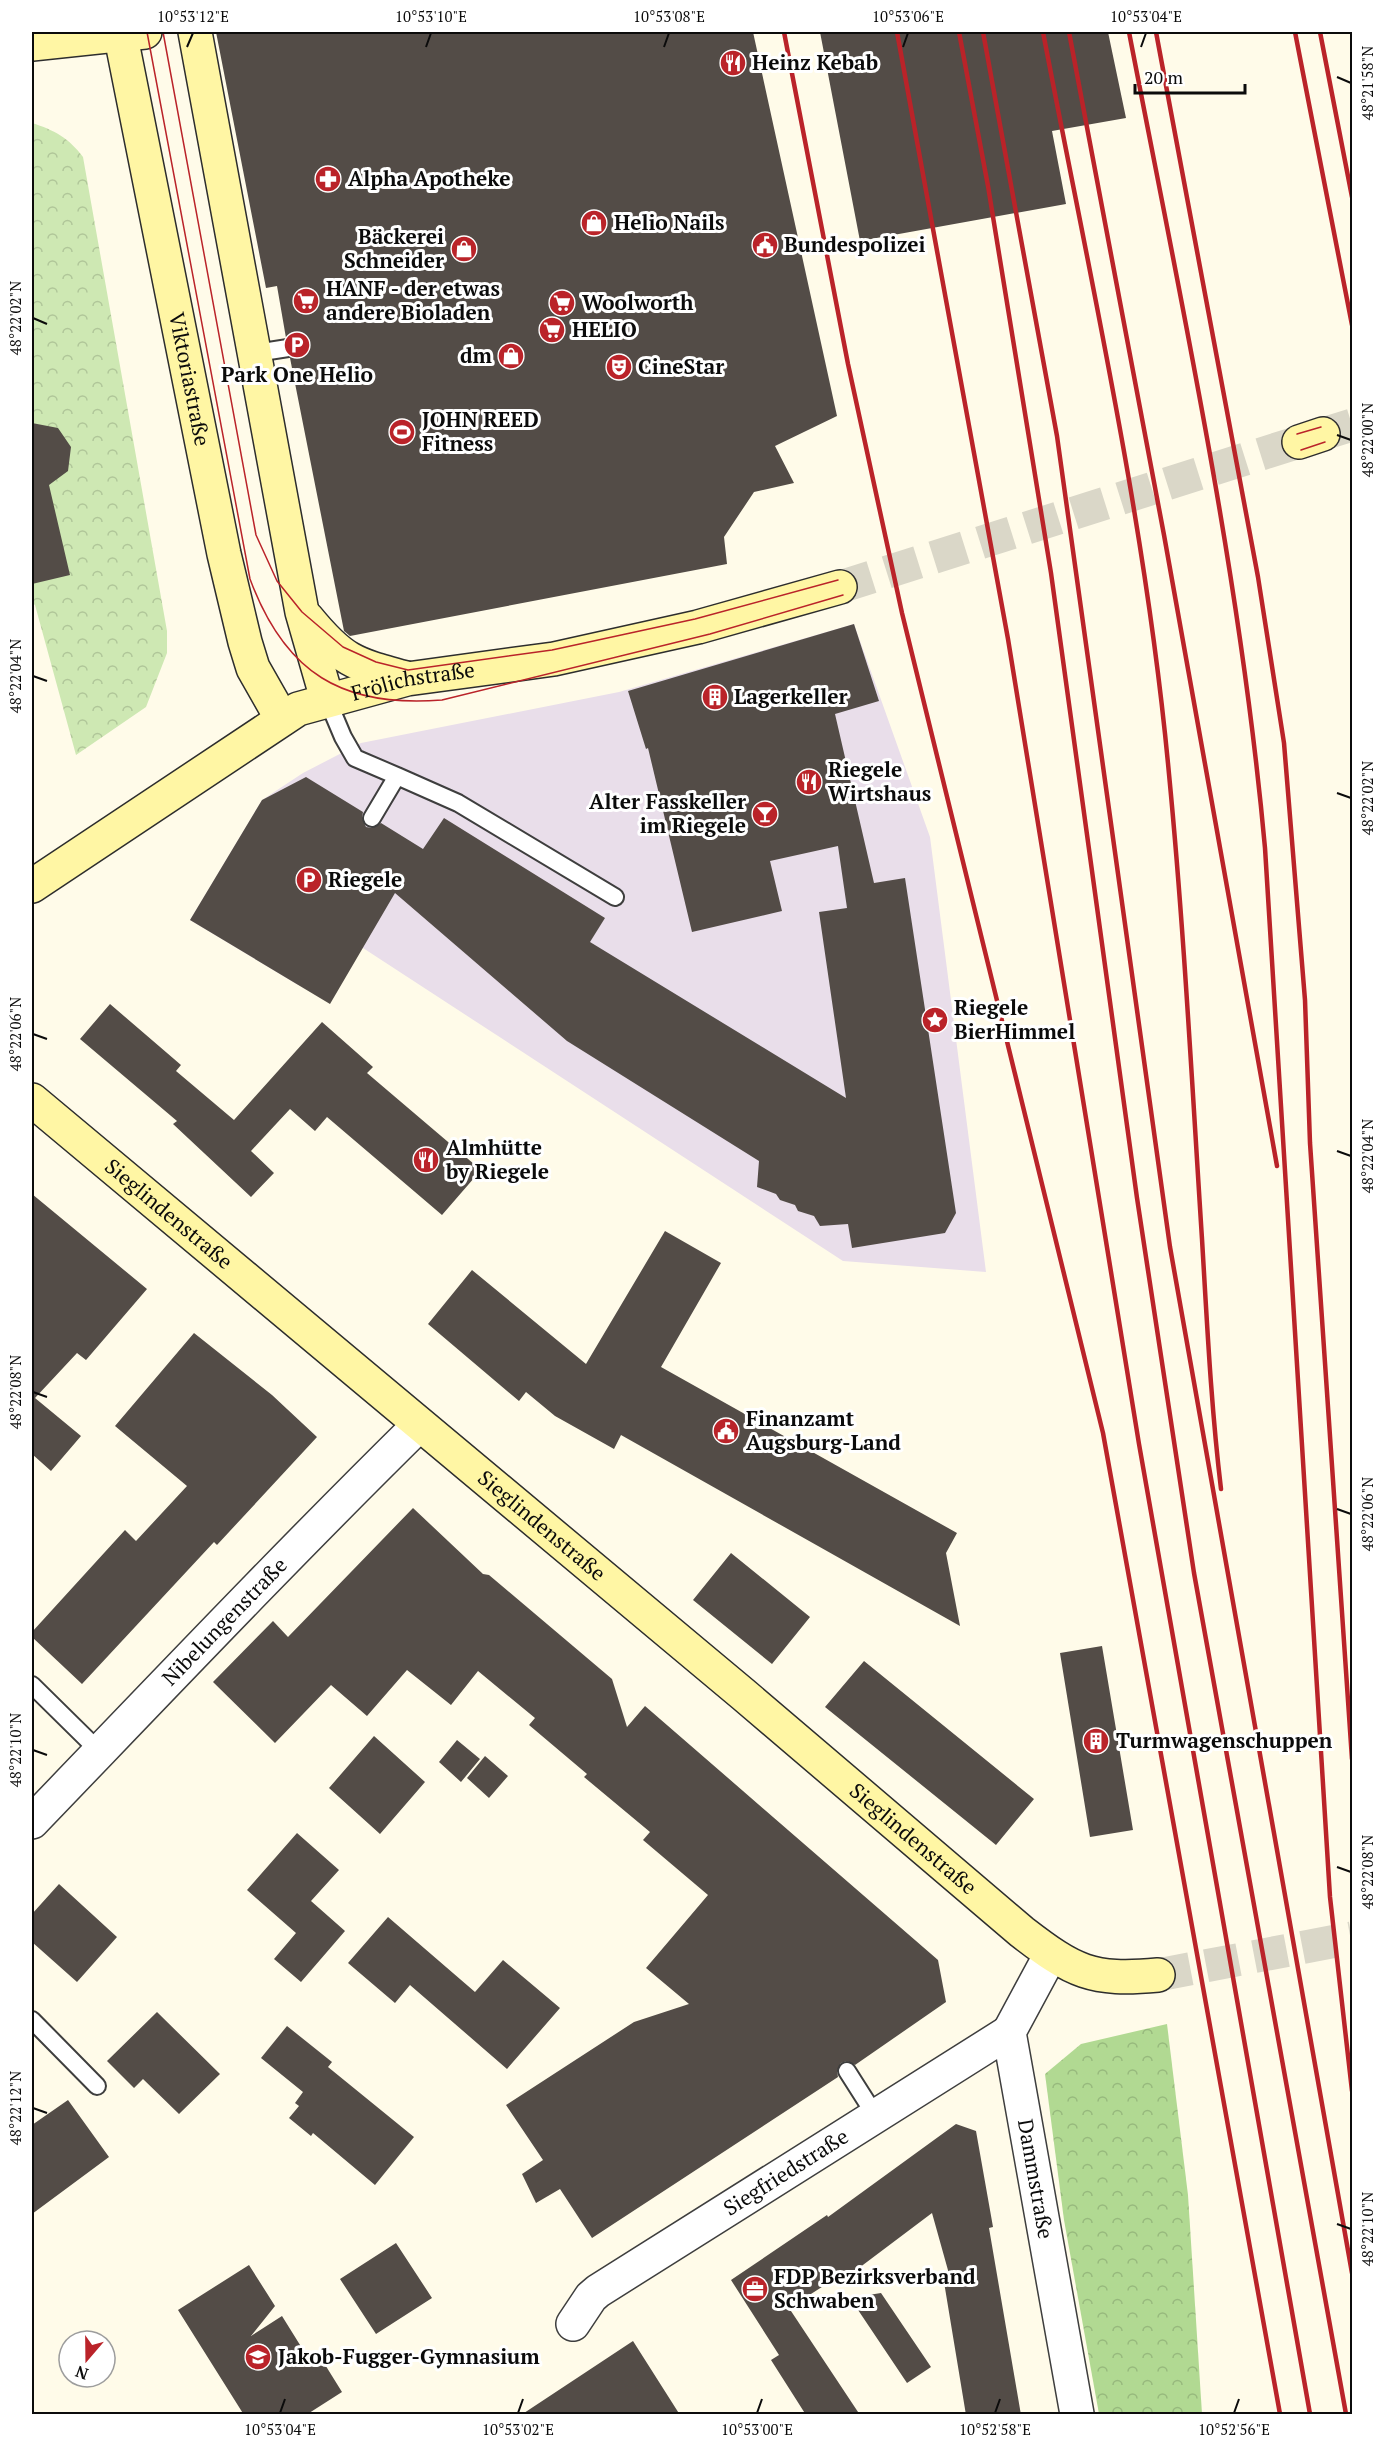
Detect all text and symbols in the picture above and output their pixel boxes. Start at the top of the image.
text: 10°53'12"E [157,6,229,26]
text: 10°53'10"E [395,6,467,26]
text: 10°53'08"E [633,6,705,26]
text: 10°53'06"E [872,6,944,26]
text: 10°53'04"E [1110,6,1182,26]
text: 48°21'58"N [1357,46,1377,120]
restaurant icon: Heinz Kebab [718,48,748,78]
place label: Heinz Kebab [752,48,878,76]
scale bar [1135,57,1244,95]
text: 20 m [1144,65,1184,89]
pharmacy icon: Alpha Apotheke [313,164,343,194]
place label: Alpha Apotheke [348,164,510,192]
shop icon: Helio Nails [579,208,609,238]
place label: Helio Nails [614,208,725,236]
place label: Bäckerei Schneider [344,222,444,274]
public building icon: Bundespolizei [750,230,780,260]
place label: Bundespolizei [784,230,926,258]
shop icon: Bäckerei Schneider [449,234,479,264]
place label: HANF - der etwas andere Bioladen [326,274,500,326]
text: 48°22'02"N [5,281,25,355]
supermarket icon: HANF - der etwas andere Bioladen [291,286,321,316]
supermarket icon: Woolworth [547,288,577,318]
place label: Woolworth [582,288,694,316]
street label: Viktoriastraße [163,310,217,448]
supermarket icon: HELIO [537,315,567,345]
place label: HELIO [572,315,637,343]
parking icon: Park One Helio [282,330,312,360]
place label: dm [460,341,493,369]
shop icon: dm [496,341,526,371]
theatre icon: CineStar [604,352,634,382]
place label: CineStar [638,352,724,380]
place label: Park One Helio [221,360,373,388]
text: 48°22'00"N [1357,403,1377,477]
place label: JOHN REED Fitness [422,405,539,457]
sports icon: JOHN REED Fitness [387,417,417,447]
text: 48°22'04"N [5,639,25,713]
street label: Frölichstraße [348,655,476,707]
building icon: Lagerkeller [700,682,730,712]
place label: Lagerkeller [734,682,848,710]
place label: Riegele Wirtshaus [828,755,931,807]
text: 48°22'02"N [1357,761,1377,835]
restaurant icon: Riegele Wirtshaus [794,767,824,797]
place label: Alter Fasskeller im Riegele [589,787,746,839]
bar icon: Alter Fasskeller im Riegele [750,799,780,829]
parking icon: Riegele [294,865,324,895]
place label: Riegele [328,865,402,893]
place label: Riegele BierHimmel [954,993,1075,1045]
text: 48°22'06"N [5,997,25,1071]
place icon: Riegele BierHimmel [920,1005,950,1035]
text: 48°22'04"N [1357,1119,1377,1193]
place label: Almhütte by Riegele [445,1133,549,1185]
restaurant icon: Almhütte by Riegele [411,1145,441,1175]
street label: Sieglindenstraße [99,1152,239,1275]
text: 48°22'08"N [5,1355,25,1429]
place label: Finanzamt Augsburg-Land [746,1404,901,1456]
public building icon: Finanzamt Augsburg-Land [711,1416,741,1446]
street label: Sieglindenstraße [472,1463,612,1587]
text: 48°22'06"N [1357,1477,1377,1551]
street label: Nibelungenstraße [155,1551,293,1691]
text: 48°22'10"N [5,1713,25,1787]
building icon: Turmwagenschuppen [1081,1726,1111,1756]
place label: Turmwagenschuppen [1116,1726,1333,1754]
street label: Sieglindenstraße [844,1776,983,1900]
text: 48°22'08"N [1357,1835,1377,1909]
text: 48°22'12"N [5,2071,25,2145]
street label: Dammstraße [1012,2117,1061,2241]
street label: Siegfriedstraße [718,2122,853,2221]
text: 48°22'10"N [1357,2192,1377,2266]
place label: FDP Bezirksverband Schwaben [774,2262,976,2314]
office icon: FDP Bezirksverband Schwaben [740,2274,770,2304]
north arrow [57,2329,117,2389]
school or university icon: Jakob-Fugger-Gymnasium [243,2342,273,2372]
place label: Jakob-Fugger-Gymnasium [278,2342,540,2370]
text: N [72,2361,91,2386]
text: 10°53'04"E [244,2419,316,2439]
text: 10°53'02"E [482,2419,554,2439]
text: 10°53'00"E [721,2419,793,2439]
text: 10°52'58"E [959,2419,1031,2439]
text: 10°52'56"E [1198,2419,1270,2439]

